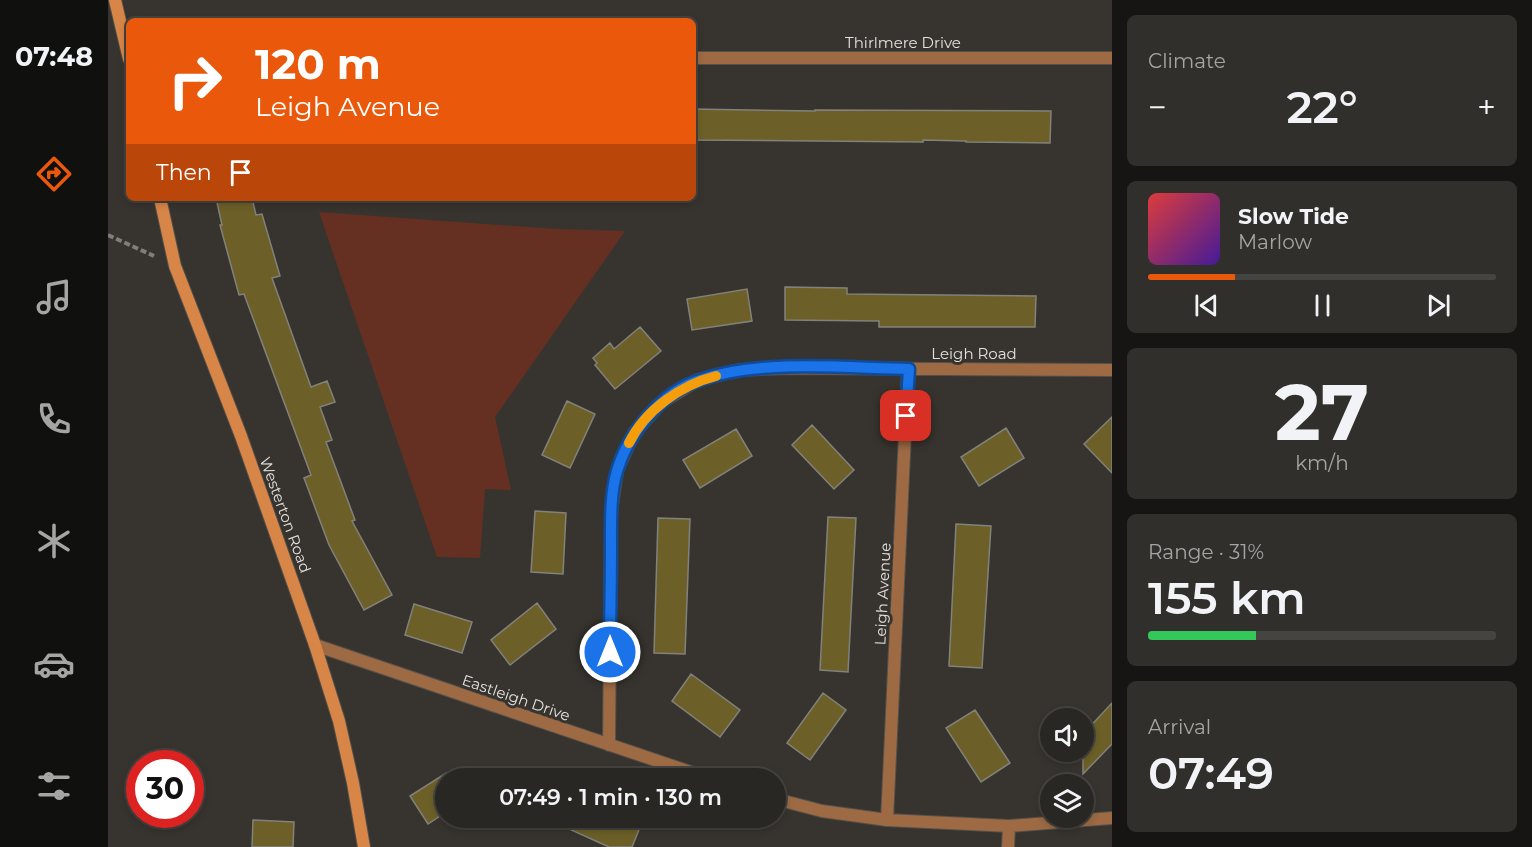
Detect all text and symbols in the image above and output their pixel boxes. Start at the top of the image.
street label: Thirlmere Drive [845,33,961,52]
text: 120 m [255,38,381,90]
text: 07:48 [15,40,93,73]
icon: right [156,42,234,120]
text: Climate [1148,49,1226,73]
text: 22° [1286,79,1358,134]
text: − [1148,87,1167,127]
text: + [1477,87,1496,127]
text: Leigh Avenue [255,90,440,123]
icon: directions [33,153,75,195]
icon: arrive [224,156,257,189]
text: Then [156,159,212,186]
text: Slow Tide [1238,203,1349,230]
text: Marlow [1238,230,1312,254]
icon: music [33,276,75,318]
icon: previous [1190,289,1223,322]
icon: pause [1306,289,1339,322]
icon: next [1422,289,1455,322]
street label: Leigh Road [931,344,1017,363]
text: 27 [1275,364,1369,460]
pin [880,390,931,441]
icon: phone [33,398,75,440]
icon: arrive [889,399,922,432]
text: km/h [1295,451,1349,475]
street label: Westerton Road [256,454,315,575]
icon: climate [33,520,75,562]
text: Range · 31% [1148,540,1264,564]
street label: Leigh Avenue [870,542,895,646]
text: 155 km [1148,570,1306,625]
position arrow [578,620,642,684]
icon: car [33,643,75,685]
street label: Eastleigh Drive [460,670,573,725]
map controls [1040,708,1094,828]
button: sound [1040,708,1094,762]
text: Arrival [1148,715,1211,739]
text: 07:49 [1148,745,1274,800]
speed limit sign: 30 [126,750,204,828]
icon: filters [33,765,75,807]
button: layers [1040,774,1094,828]
text: 07:49 · 1 min · 130 m [499,784,722,811]

